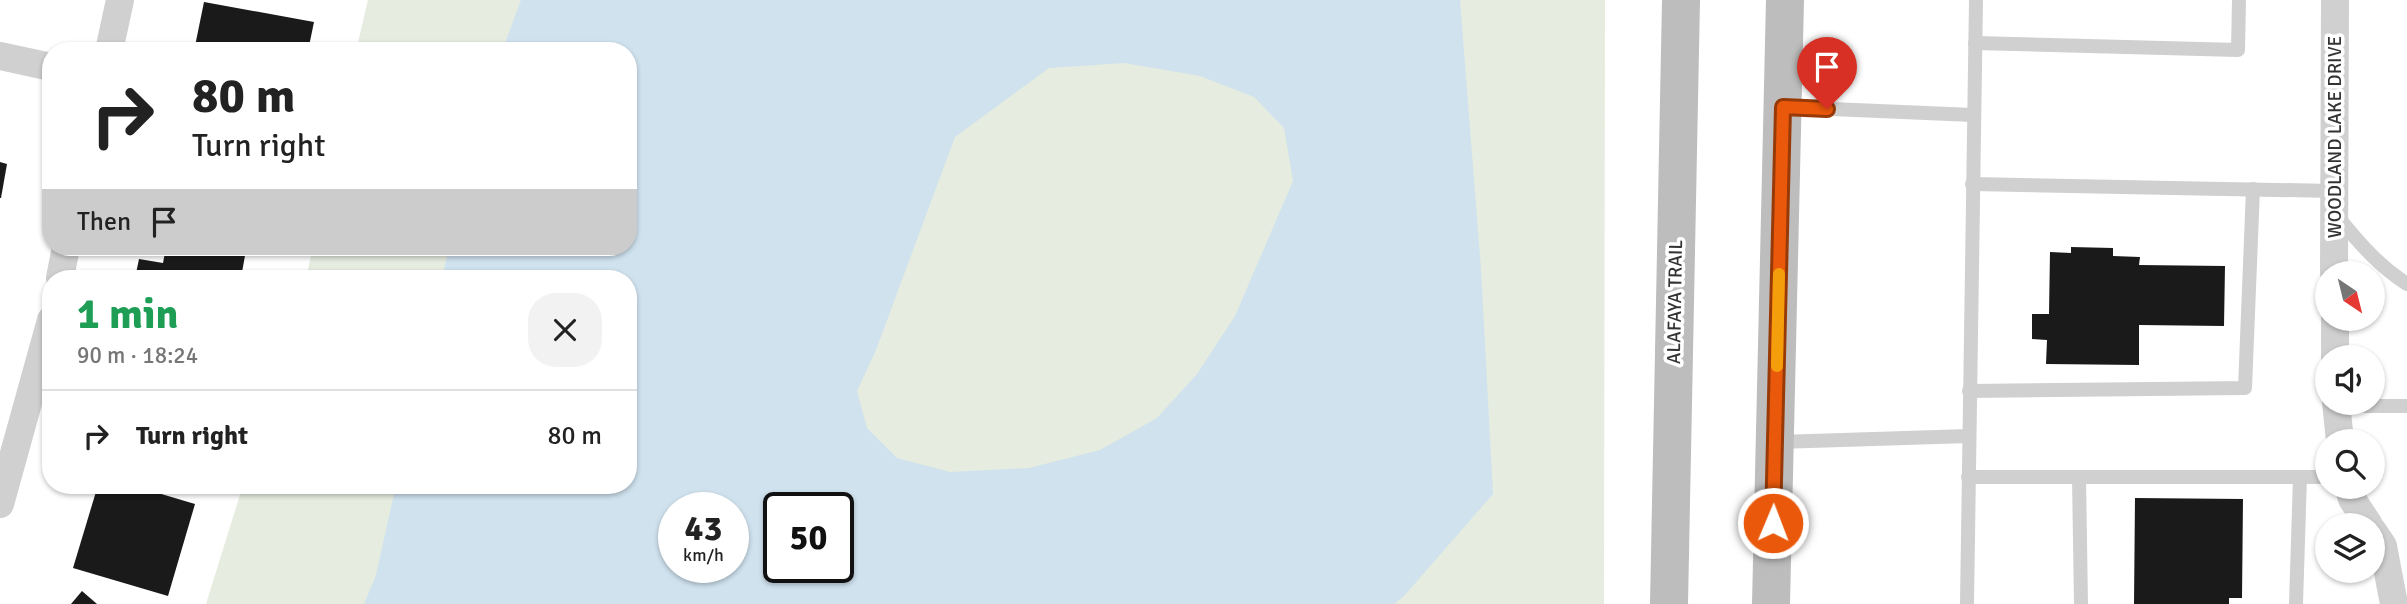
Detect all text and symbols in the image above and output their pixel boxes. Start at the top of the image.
street label: WOODLAND LAKE DRIVE [2323,36,2347,238]
pin [1797,37,1857,109]
icon: arrive [1808,48,1846,86]
text: 80 m [192,66,295,126]
icon: right [77,70,168,161]
text: Turn right [192,126,325,165]
icon: arrive [145,203,183,241]
text: Then [77,206,131,238]
street label: ALAFAYA TRAIL [1662,239,1688,364]
north arrow [2315,261,2385,331]
map controls [2315,261,2385,583]
text: 1 min [77,289,178,340]
button: close [528,293,602,367]
text: 90 m · 18:24 [77,341,198,370]
button: sound [2315,345,2385,415]
icon: right [77,417,115,455]
text: Turn right [136,420,248,452]
text: 80 m [547,420,602,452]
button: search [2315,429,2385,499]
position arrow [1736,486,1810,560]
speed limit sign: 50 [763,492,854,583]
text: 43 [685,507,722,550]
button: layers [2315,513,2385,583]
text: km/h [683,544,724,566]

